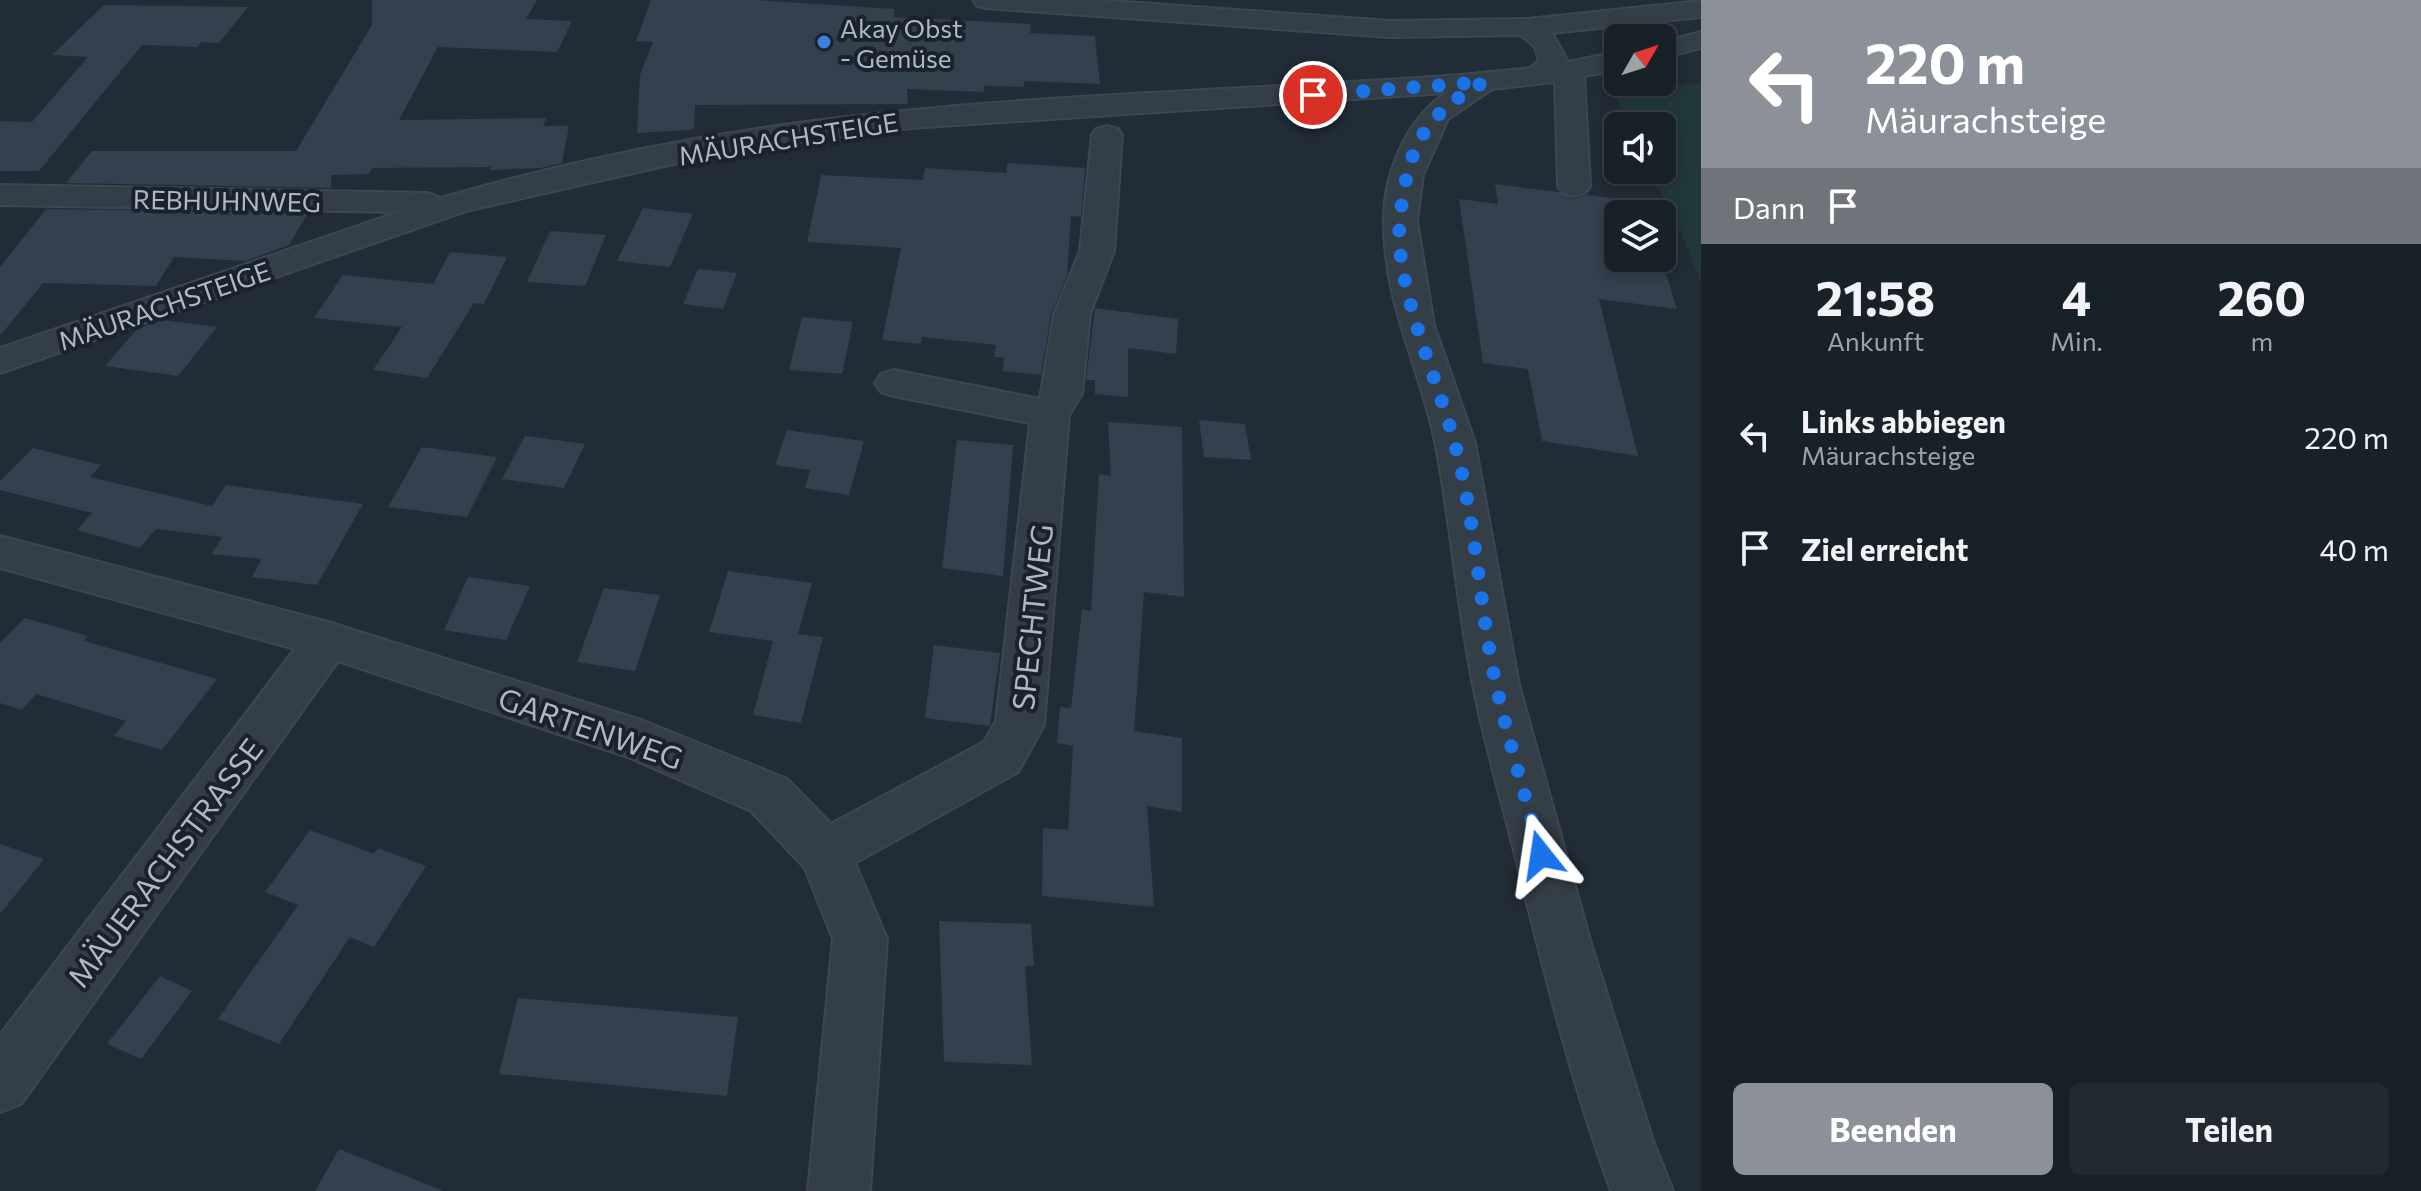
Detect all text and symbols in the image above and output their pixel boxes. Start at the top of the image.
place label: Akay Obst - Gemüse [840,12,963,73]
north arrow [1604,24,1676,96]
map controls [1604,24,1676,272]
text: 220 m [1865,27,2025,96]
icon: left [1733,32,1837,136]
marker: Akay Obst - Gemüse [815,33,833,51]
pin [1279,61,1347,129]
icon: arrive [1291,73,1335,117]
text: Mäurachsteige [1865,96,2106,140]
street label: MÄURACHSTEIGE [676,105,900,171]
button: sound [1604,112,1676,184]
street label: REBHUHNWEG [133,183,321,217]
icon: arrive [1821,184,1865,228]
text: Dann [1733,188,1805,225]
button: layers [1604,200,1676,272]
street label: MÄURACHSTEIGE [54,254,274,356]
text: 21:58 [1816,267,1935,326]
text: 4 [2062,267,2091,326]
text: 260 [2218,267,2306,326]
text: Ankunft [1827,325,1924,356]
text: Min. [2050,325,2103,356]
text: m [2251,325,2273,356]
text: Links abbiegen [1801,402,2006,439]
icon: left [1733,414,1777,458]
text: 220 m [2304,418,2389,455]
text: Mäurachsteige [1801,439,1975,470]
street label: SPECHTWEG [1003,522,1059,712]
icon: arrive [1733,526,1777,570]
text: Ziel erreicht [1801,530,1969,567]
text: 40 m [2320,530,2389,567]
street label: GARTENWEG [494,678,688,776]
street label: MÄUERACHSTRASSE [59,731,269,993]
position arrow [1499,813,1583,897]
button: Beenden [1733,1083,2053,1175]
button: Teilen [2069,1083,2389,1175]

